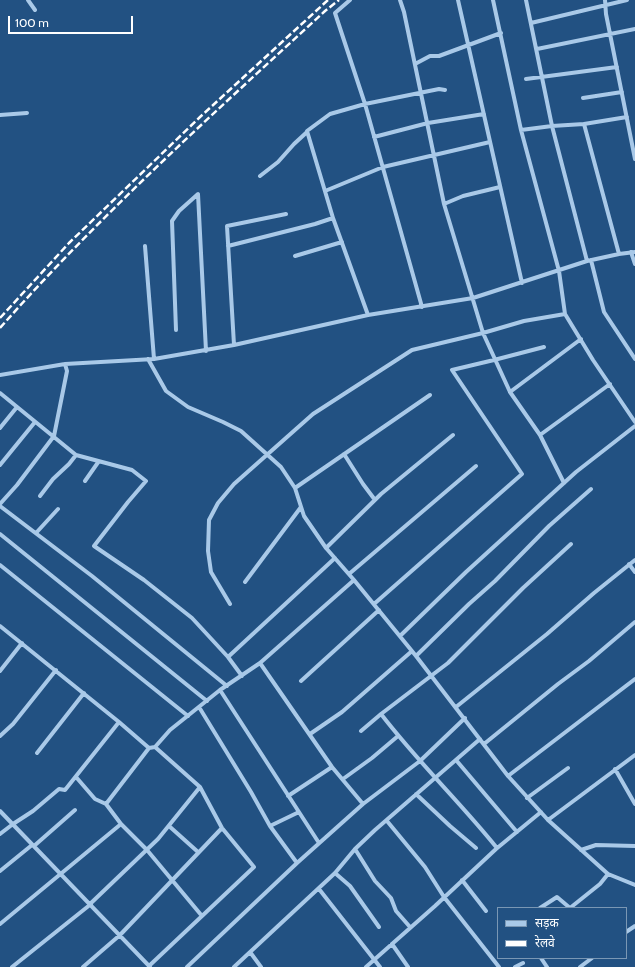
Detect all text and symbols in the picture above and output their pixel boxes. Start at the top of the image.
scale bar [10,8,135,34]
text: 100 m [15,15,49,30]
legend [497,907,627,959]
text: सड़क [535,915,559,930]
text: रेलवे [535,935,555,950]

